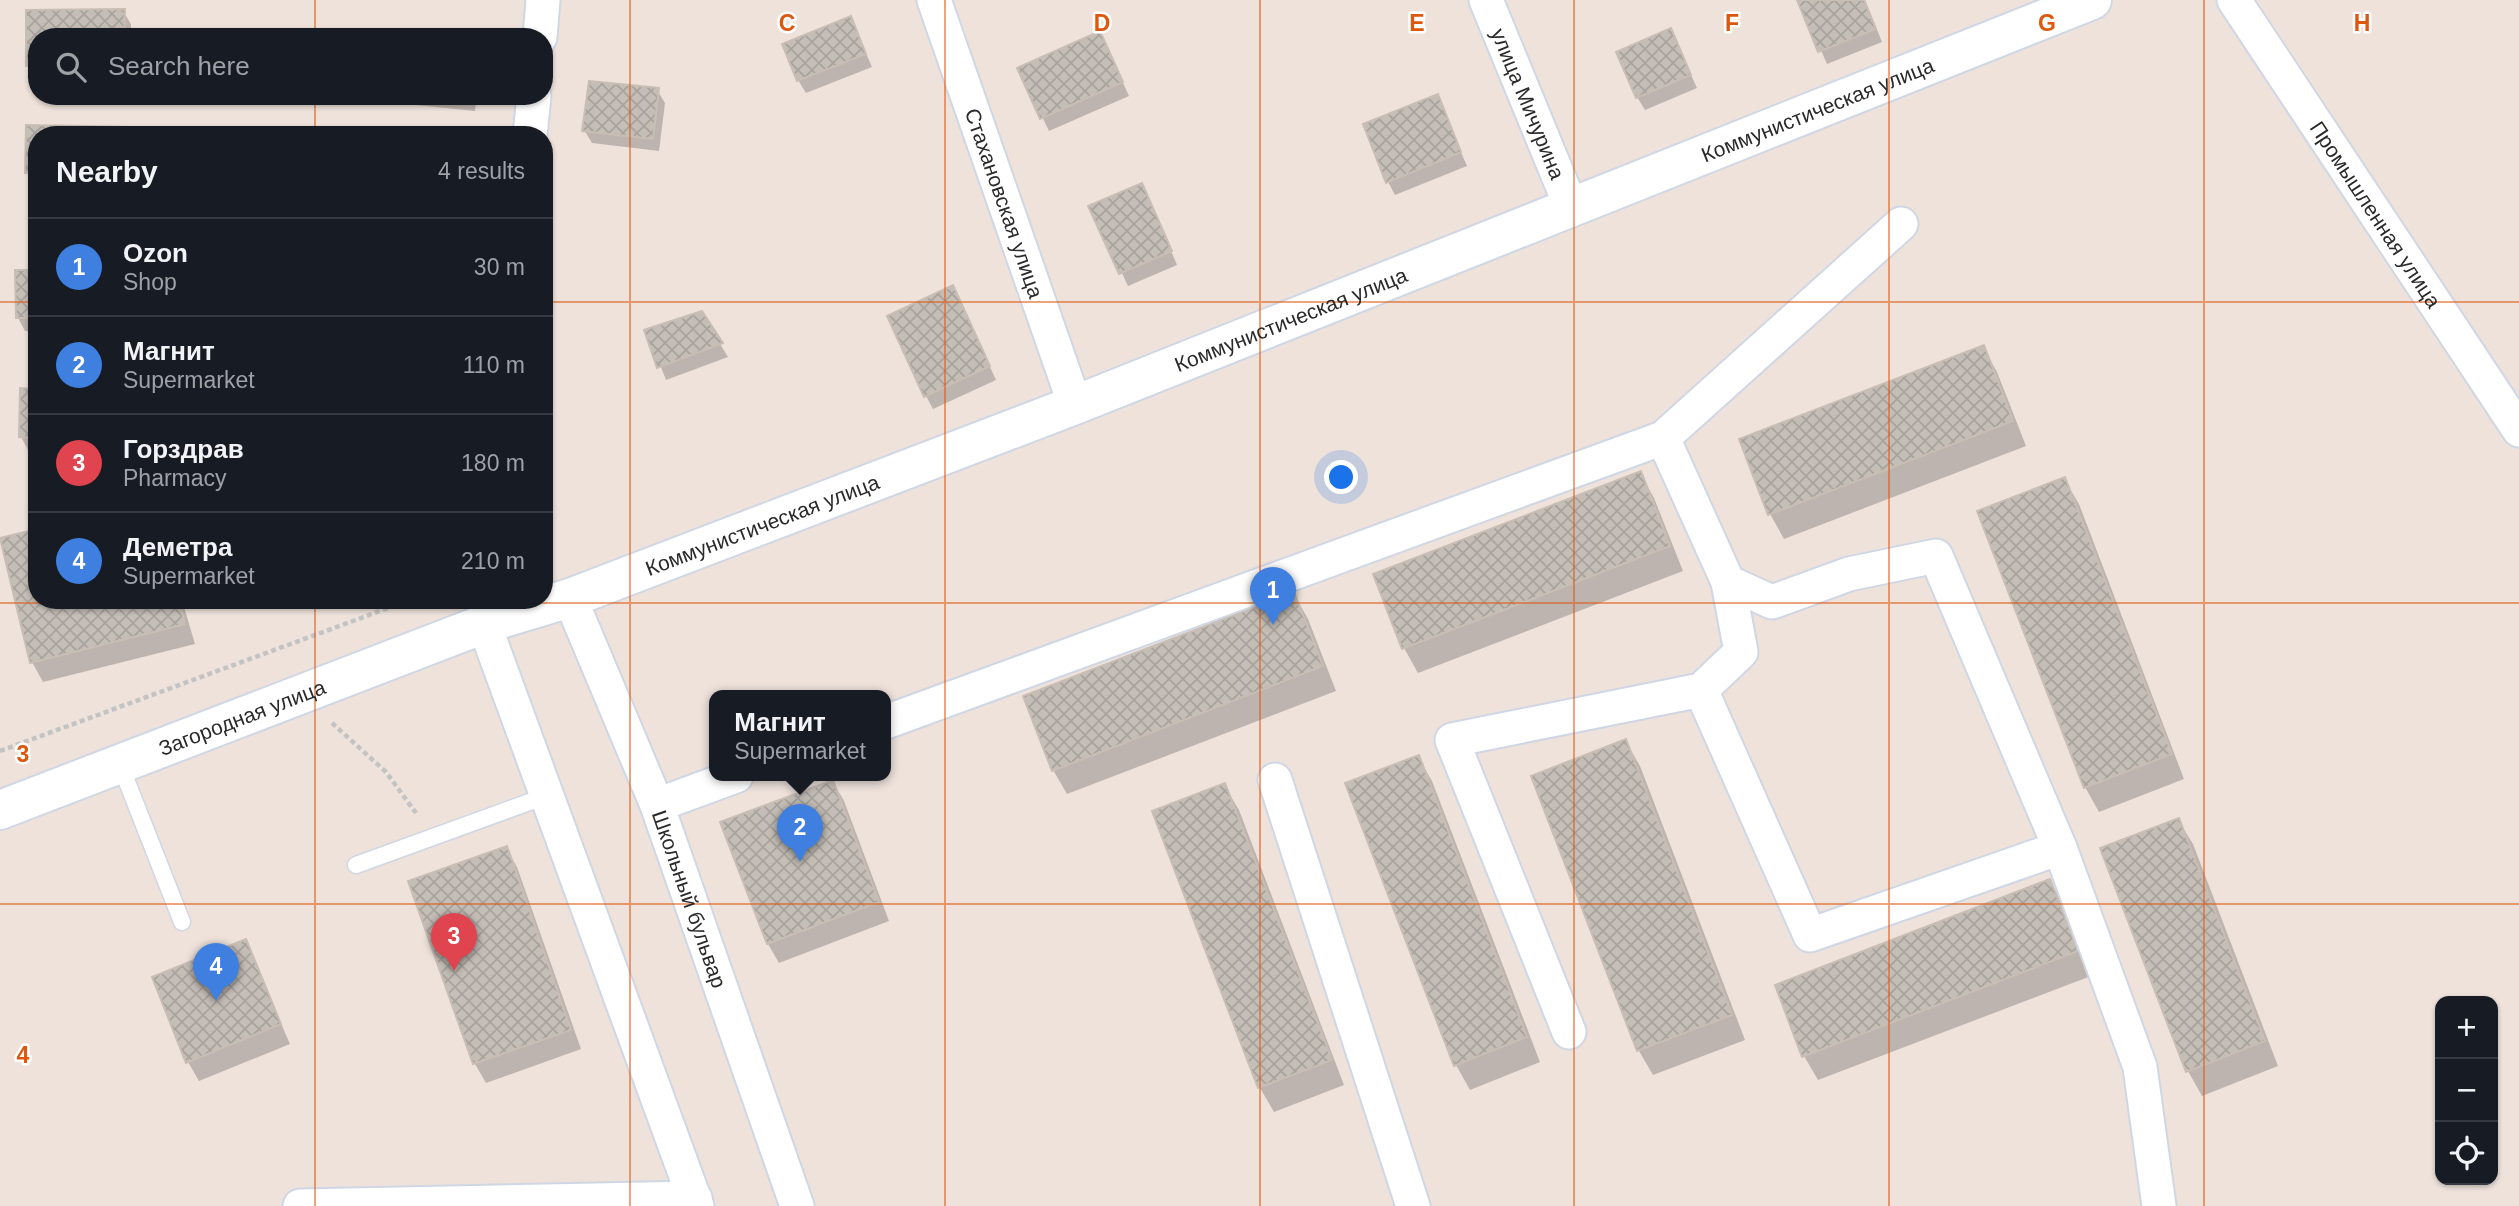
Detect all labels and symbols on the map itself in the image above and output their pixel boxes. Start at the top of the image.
text: C [779,10,795,36]
text: D [1094,10,1110,36]
text: E [1409,10,1425,36]
text: F [1725,10,1739,36]
text: G [2038,10,2056,36]
text: H [2354,10,2370,36]
street label: улица Мичурина [1487,25,1570,183]
street label: Коммунистическая улица [1698,53,1937,166]
street label: Стахановская улица [961,105,1048,301]
street label: Промышленная улица [2306,117,2446,312]
street label: Коммунистическая улица [1171,262,1410,376]
your location [1324,460,1358,494]
street label: Коммунистическая улица [642,469,882,580]
pin: 1 [1250,567,1296,625]
street label: Загородная улица [155,675,329,760]
text: 3 [17,741,29,767]
pin: 2 [777,804,823,862]
street label: Школьный бульвар [648,807,731,991]
pin: 3 [431,913,477,971]
pin: 4 [193,943,239,1001]
text: 4 [17,1042,30,1068]

